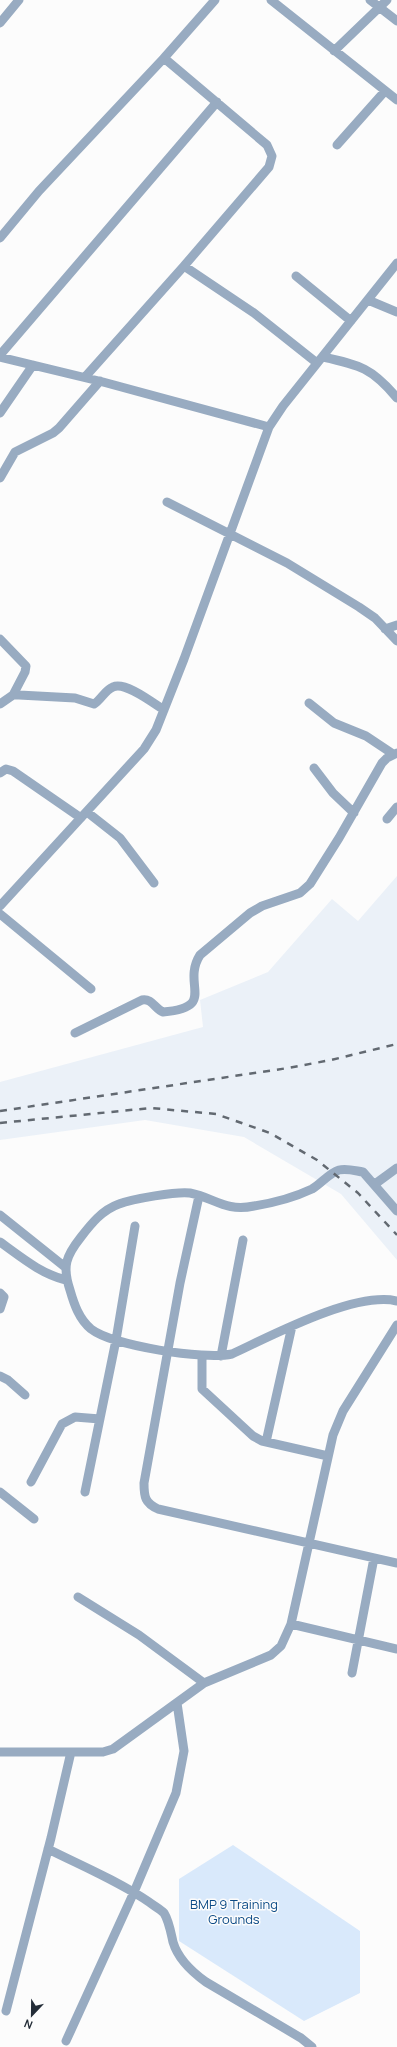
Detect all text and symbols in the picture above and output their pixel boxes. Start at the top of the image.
park label: BMP 9 Training Grounds [190,1895,278,1928]
north arrow [12,1995,52,2035]
text: N [22,2016,35,2033]

